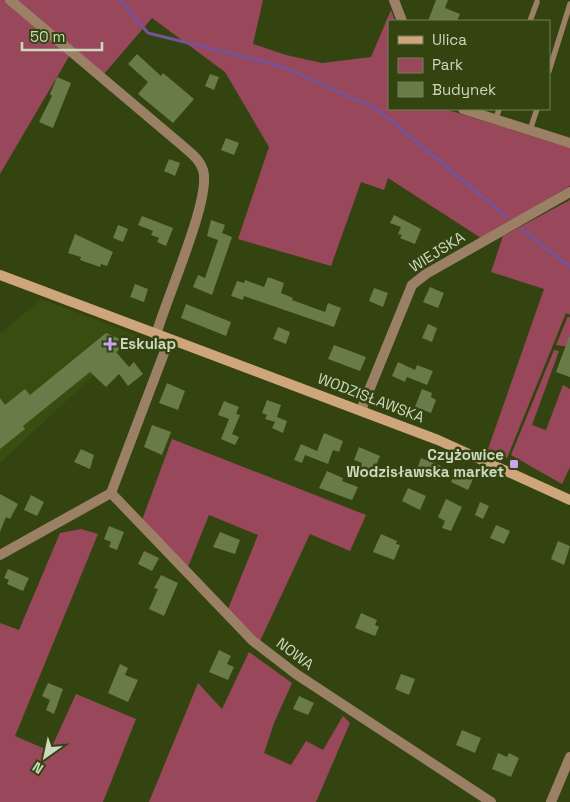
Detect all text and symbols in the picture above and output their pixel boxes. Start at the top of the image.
scale bar [22,20,102,52]
legend [388,20,550,110]
text: 50 m [30,27,65,46]
text: Ulica [432,30,467,49]
text: Park [432,55,463,74]
text: Budynek [432,80,496,99]
street label: WIEJSKA [405,227,468,276]
place label: Eskulap [120,334,176,353]
marker: Eskulap [104,338,116,350]
street label: WODZISŁAWSKA [315,368,428,427]
place label: Czyżowice Wodzisławska market [346,445,504,481]
marker: Czyżowice Wodzisławska market [508,458,520,470]
street label: NOWA [273,633,318,674]
north arrow [20,732,70,782]
text: N [29,758,47,778]

